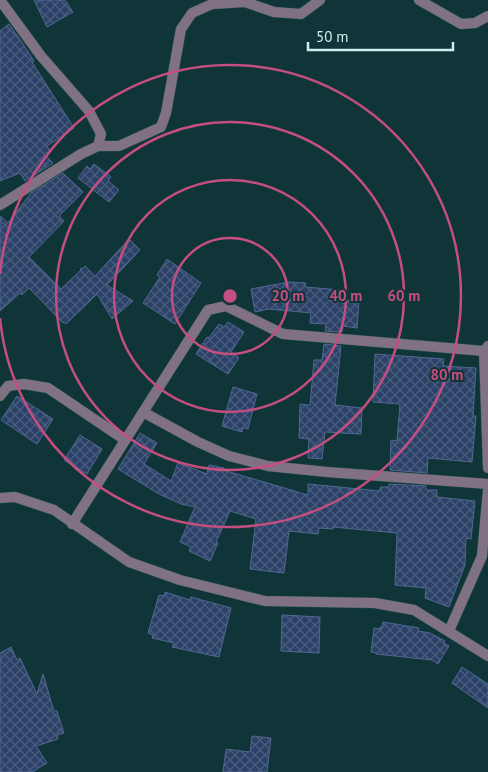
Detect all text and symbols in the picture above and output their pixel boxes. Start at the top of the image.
scale bar [308,20,453,52]
text: 50 m [316,27,349,46]
text: 20 m [272,286,304,305]
text: 40 m [330,286,362,305]
text: 60 m [388,286,420,305]
centre of rings [221,287,239,305]
text: 80 m [431,365,463,384]

